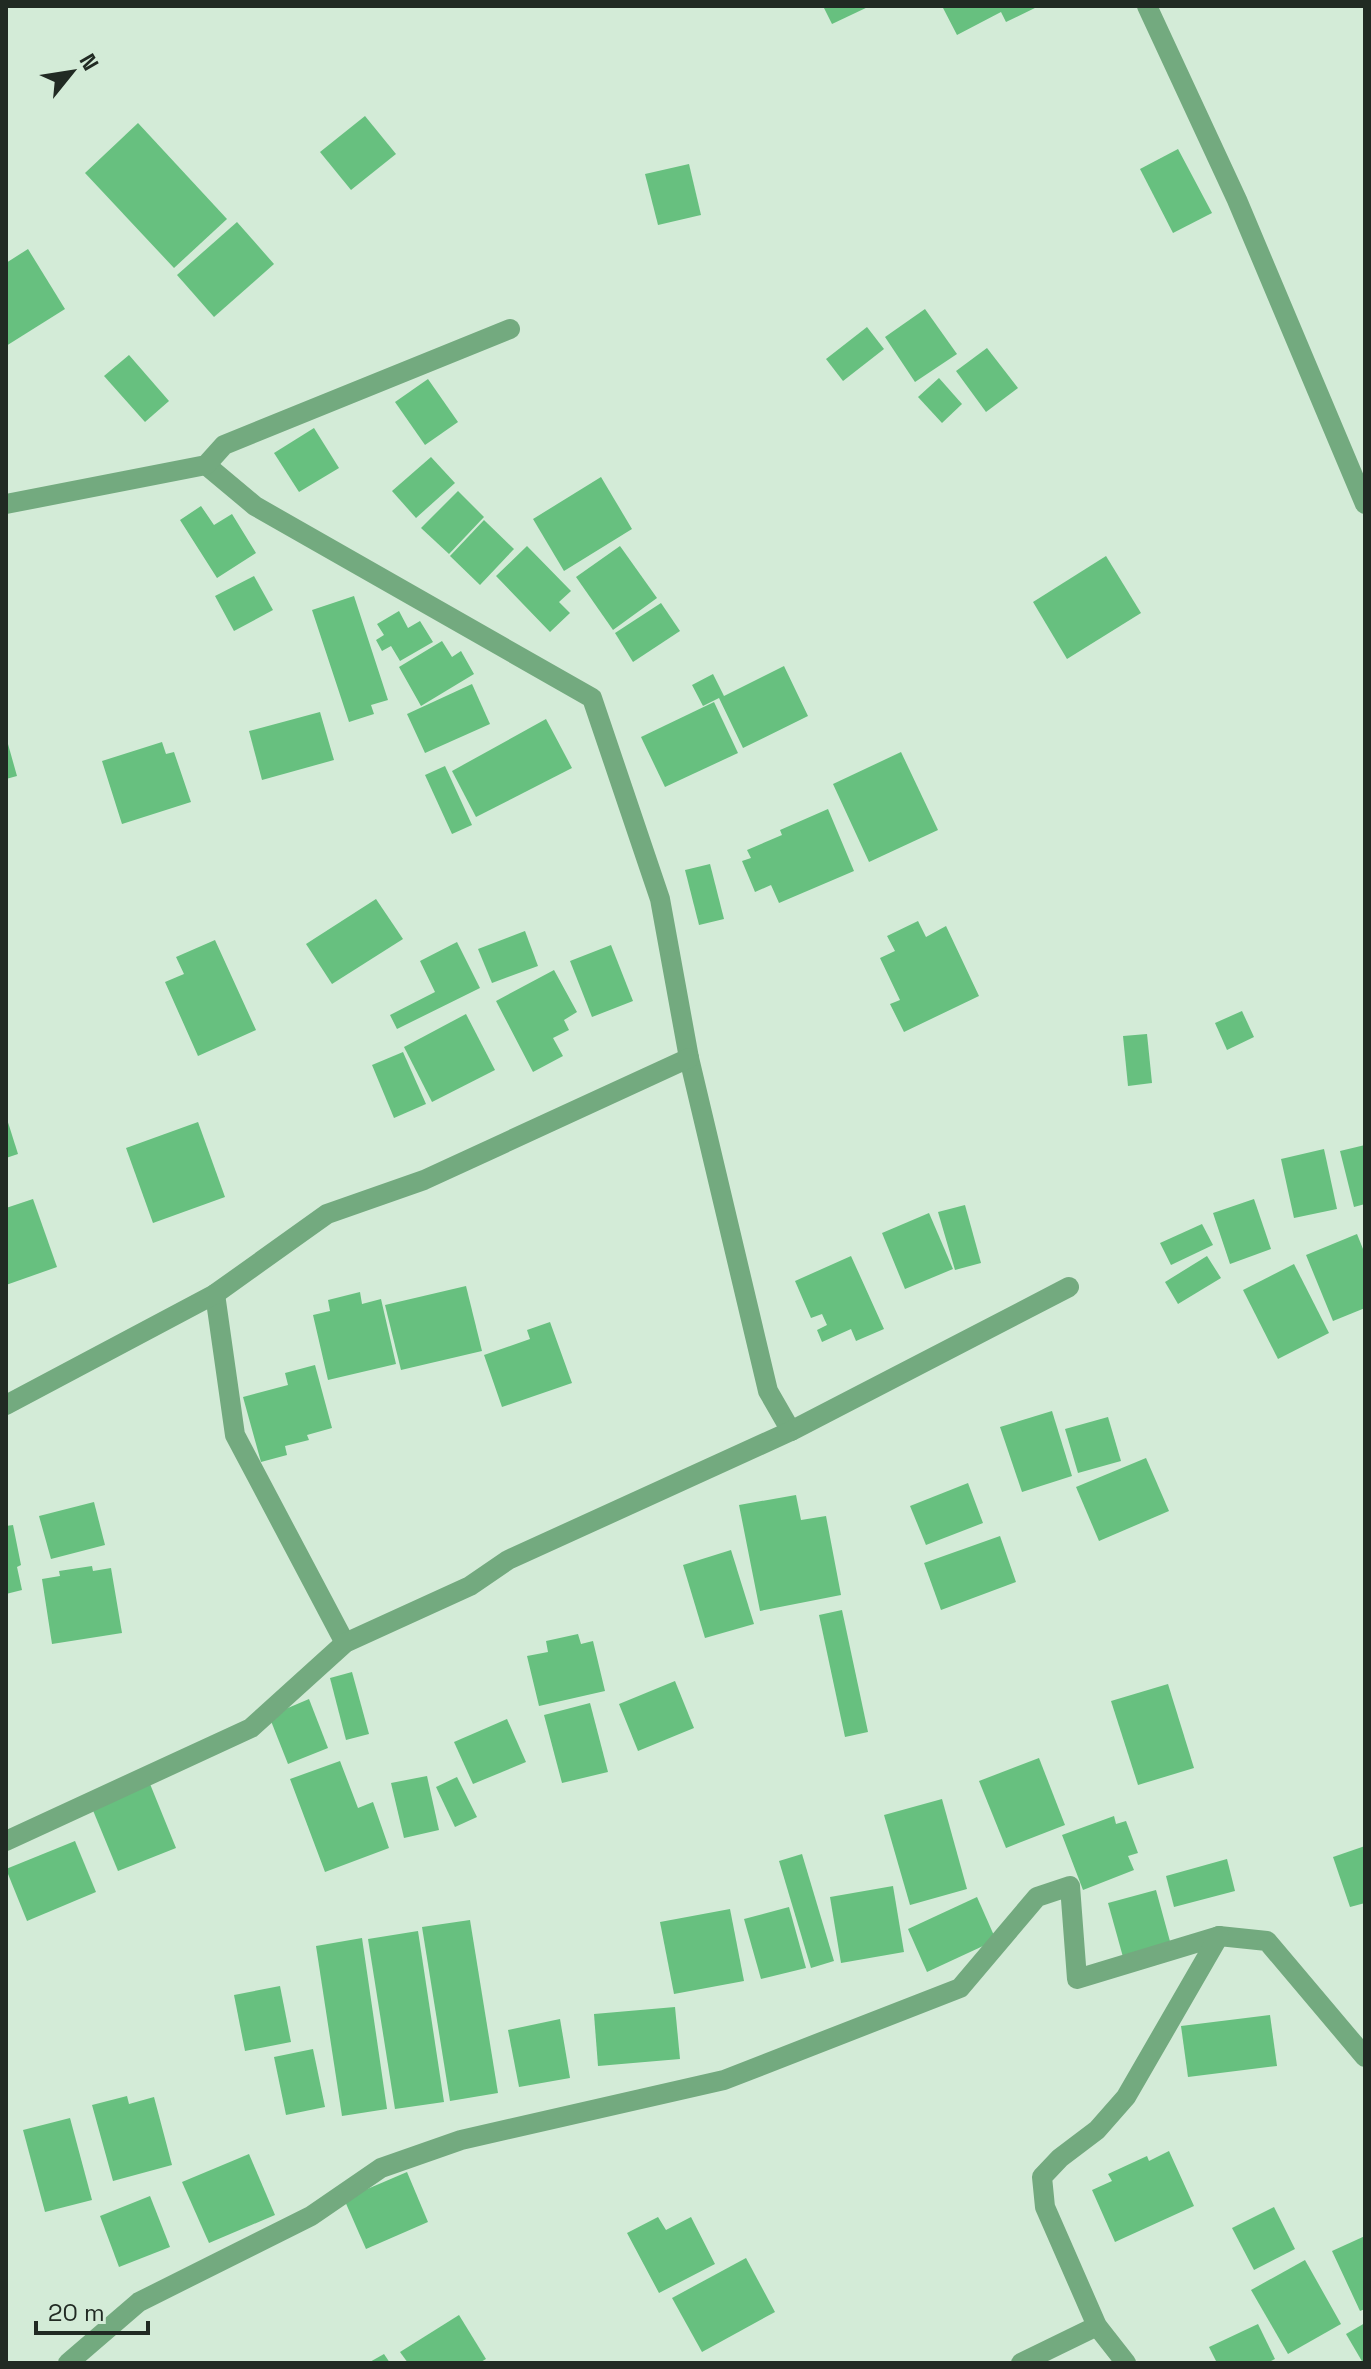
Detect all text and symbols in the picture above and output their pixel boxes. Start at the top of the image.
north arrow [32,32,112,112]
text: N [74,49,105,75]
scale bar [36,2285,148,2335]
text: 20 m [48,2297,105,2328]

